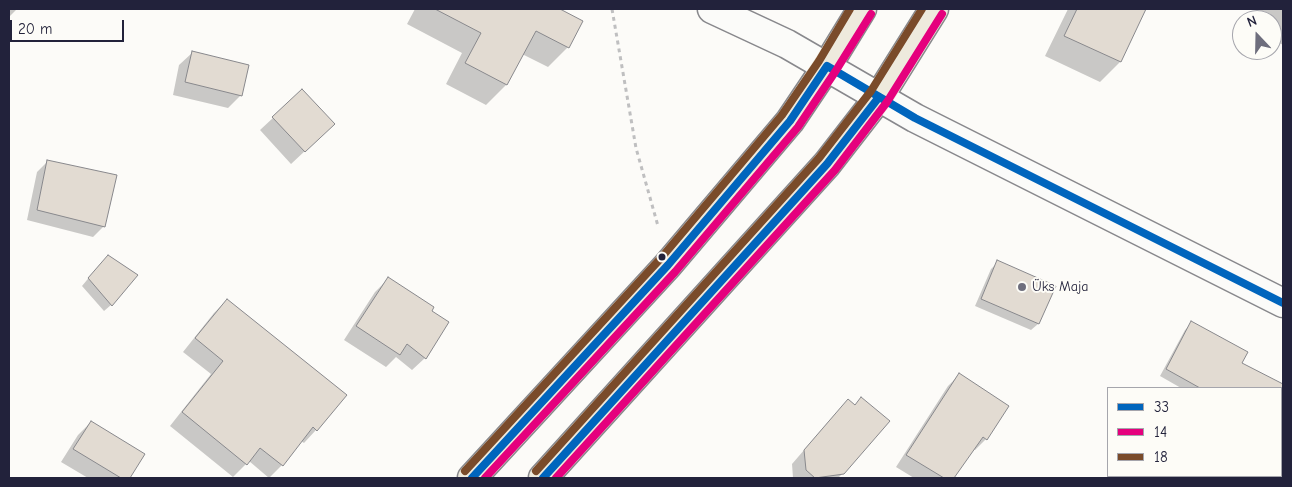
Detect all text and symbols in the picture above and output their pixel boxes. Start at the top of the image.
scale bar [12,10,126,42]
north arrow [1232,10,1282,60]
text: N [1244,12,1259,31]
text: 20 m [18,20,52,38]
unlabelled marker [657,252,667,262]
place label: Üks Maja [1032,279,1088,295]
marker: Üks Maja [1016,281,1028,293]
legend [1107,387,1282,477]
text: 33 [1154,398,1169,416]
text: 14 [1154,423,1167,441]
text: 18 [1154,448,1168,466]

